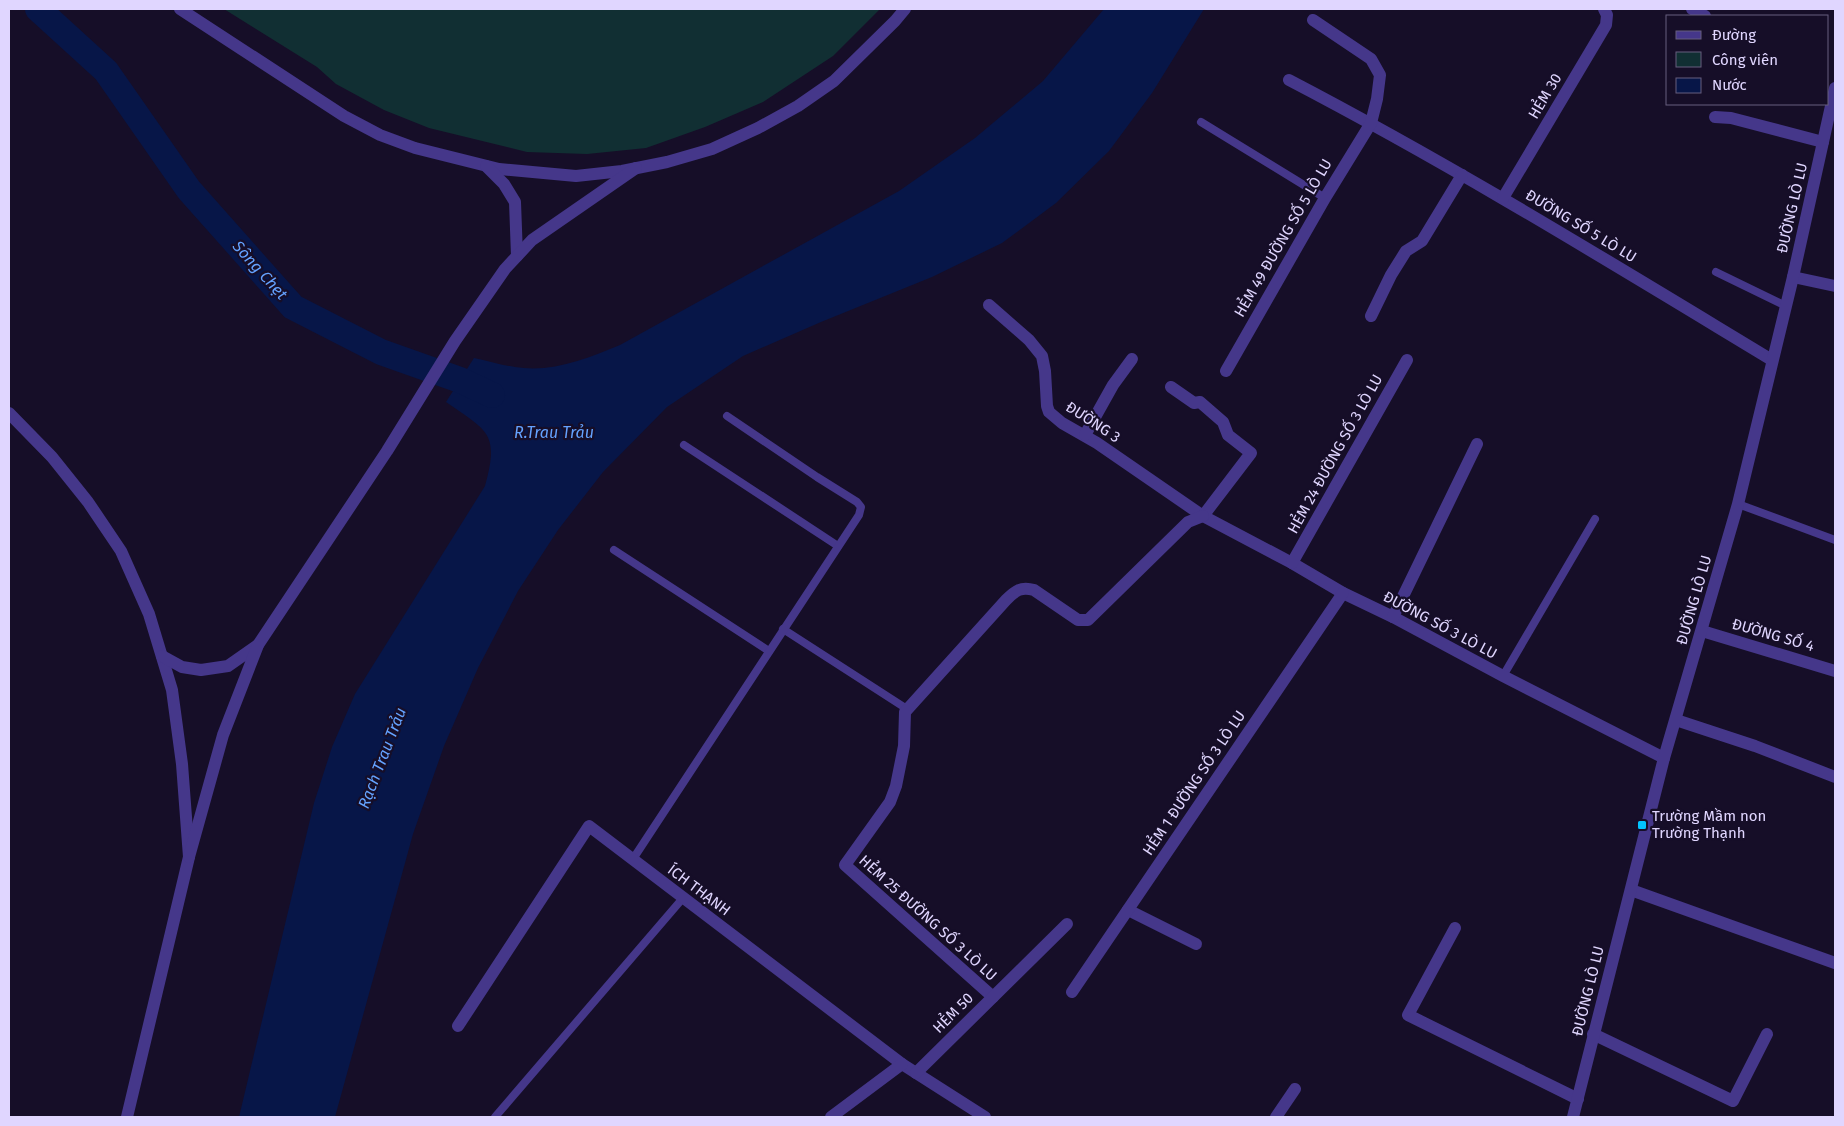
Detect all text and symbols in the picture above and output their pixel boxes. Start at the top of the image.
legend [1666,15,1829,105]
text: Đường [1712,26,1756,44]
text: Công viên [1712,51,1778,69]
street label: HẺM 30 [1524,70,1566,122]
text: Nước [1712,76,1747,94]
street label: HẺM 49 ĐƯỜNG SỐ 5 LÒ LU [1229,155,1336,320]
street label: ĐƯỜNG LÒ LU [1773,161,1811,255]
street label: ĐƯỜNG SỐ 5 LÒ LU [1522,184,1641,266]
water label: Sông Chẹt [228,236,292,304]
street label: HẺM 24 ĐƯỜNG SỐ 3 LÒ LU [1282,370,1386,537]
street label: ĐƯỜNG 3 [1062,398,1124,446]
water label: R.Trau Trảu [514,423,594,442]
street label: ĐƯỜNG LÒ LU [1673,553,1715,647]
street label: ĐƯỜNG SỐ 3 LÒ LU [1380,586,1501,663]
street label: ĐƯỜNG SỐ 4 [1730,613,1817,655]
water label: Rạch Trau Trảu [354,705,410,811]
street label: HẺM 1 ĐƯỜNG SỐ 3 LÒ LU [1137,706,1249,859]
place label: Trường Mầm non Trường Thạnh [1652,807,1766,842]
marker: Trường Mầm non Trường Thạnh [1636,819,1648,831]
street label: HẺM 25 ĐƯỜNG SỐ 3 LÒ LU [855,850,1002,985]
street label: ÍCH THẠNH [664,861,734,919]
street label: ĐƯỜNG LÒ LU [1568,944,1608,1038]
street label: HẺM 50 [928,988,977,1037]

